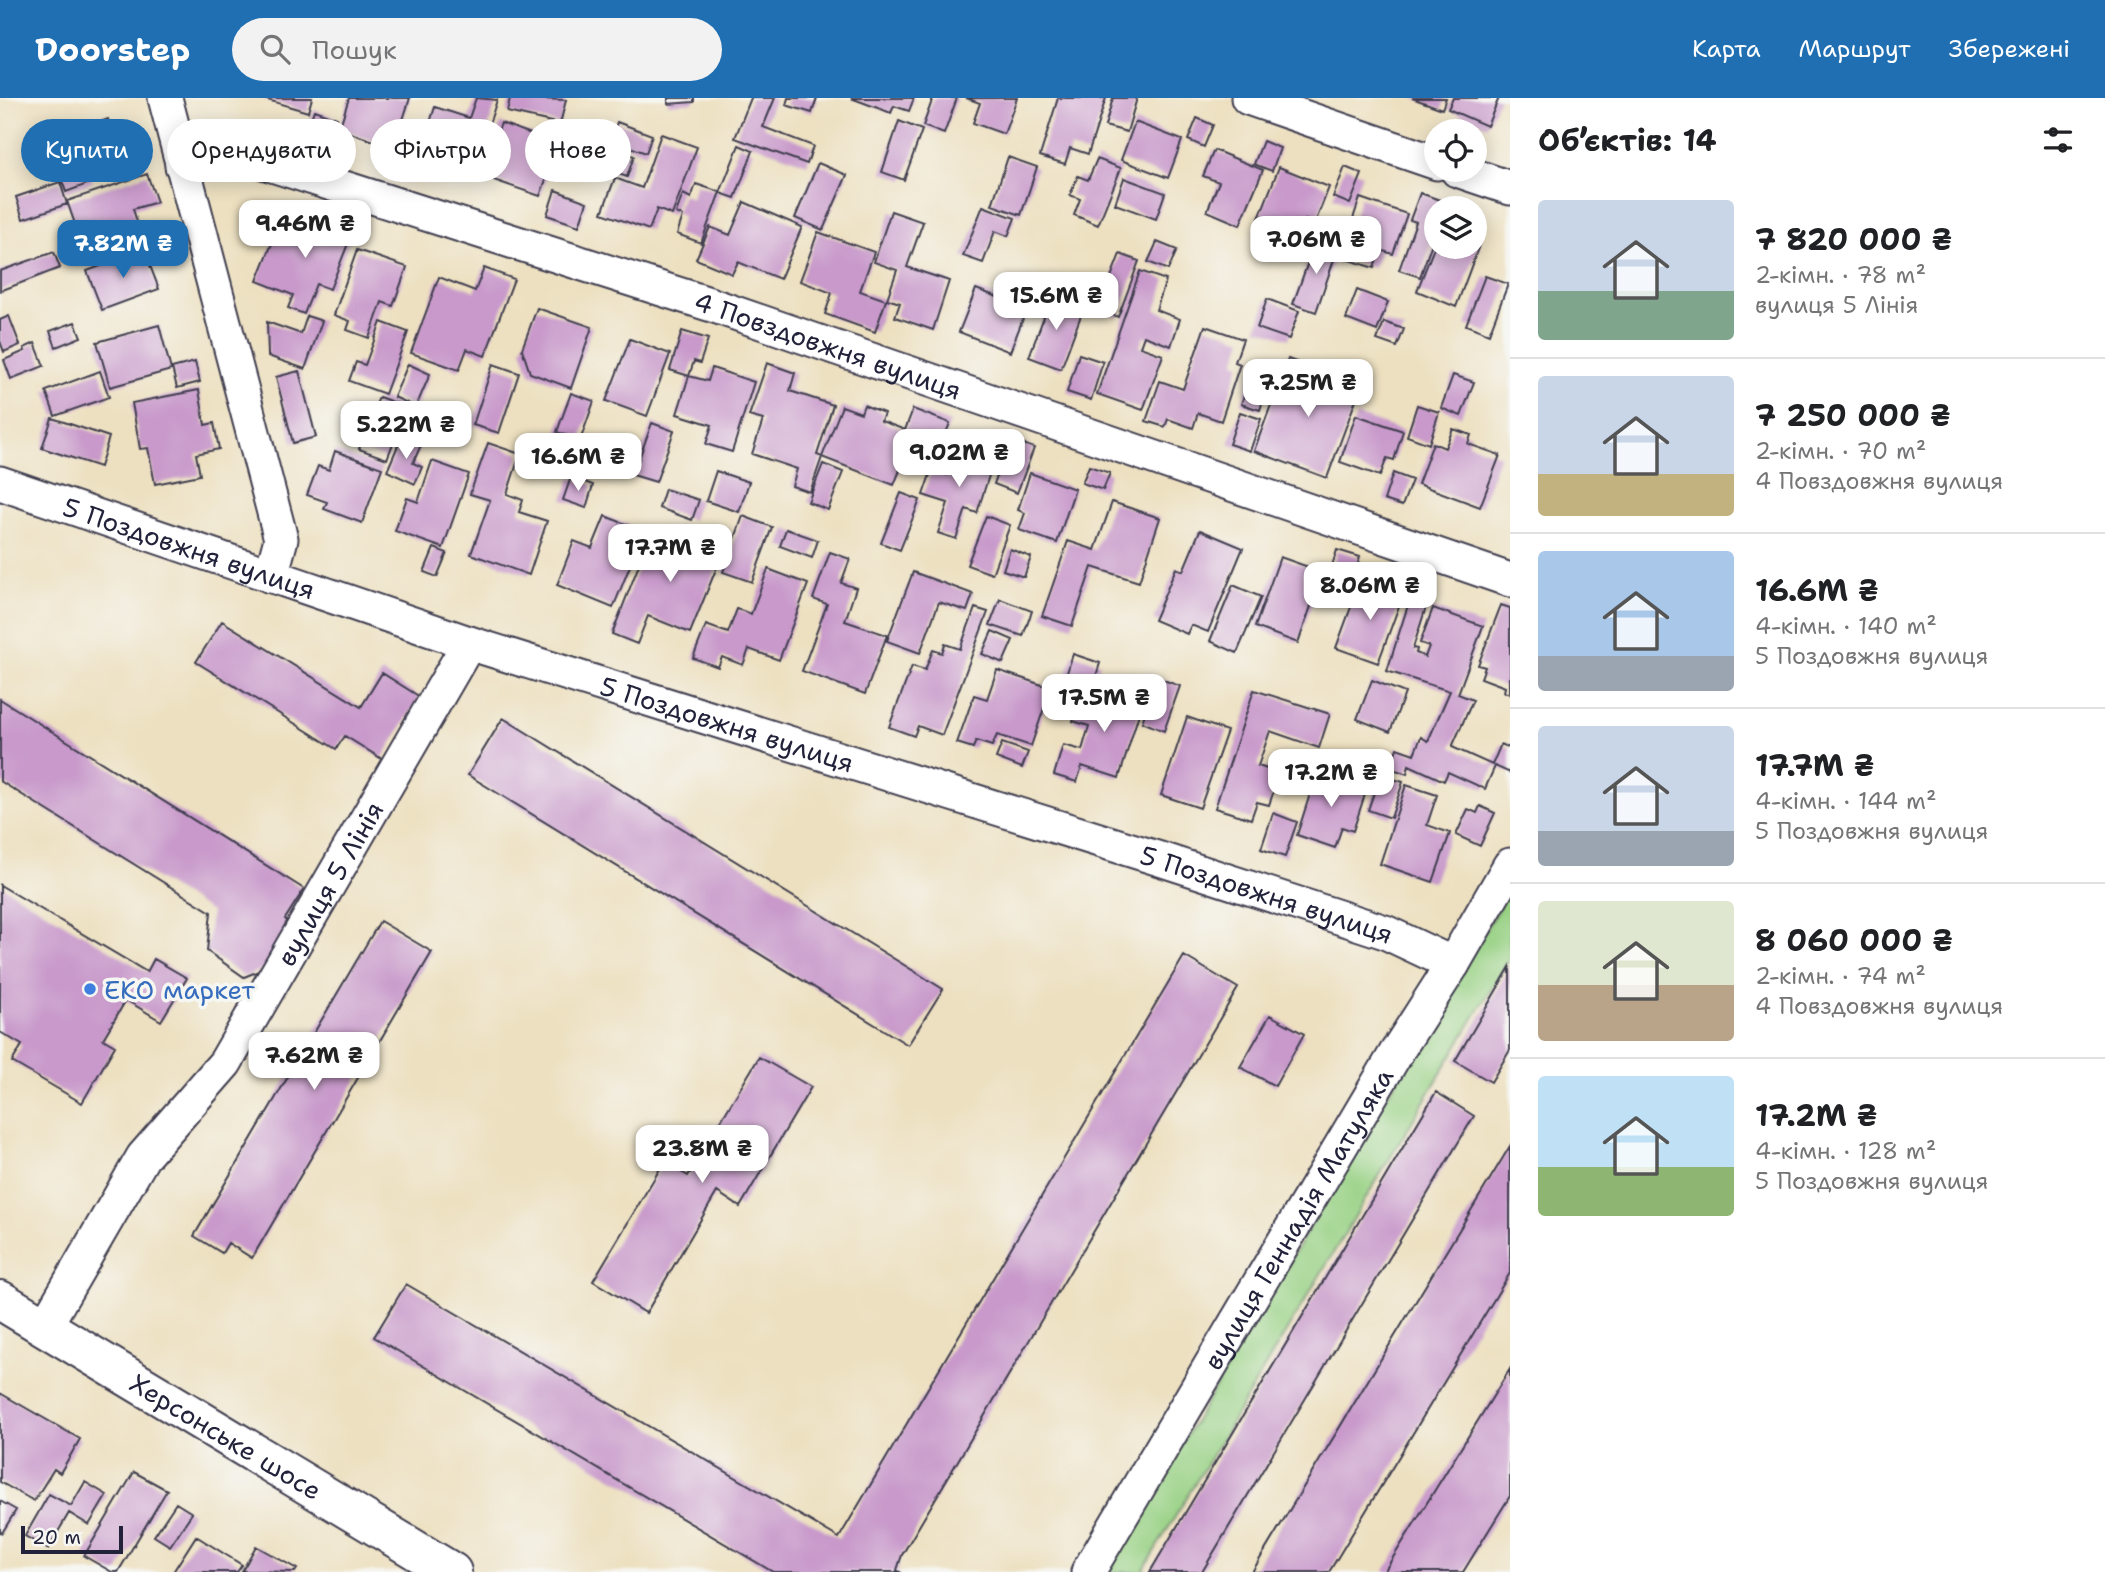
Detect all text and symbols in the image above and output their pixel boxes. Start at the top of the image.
search box [232,18,722,81]
text: Doorstep [35,27,190,72]
icon: search [256,30,294,68]
text: Пошук [312,32,397,67]
text: Карта [1692,33,1761,65]
text: Маршрут [1799,33,1911,65]
text: Збережені [1949,33,2070,65]
chip: Купити [21,119,153,182]
chip: Орендувати [167,119,356,182]
chip: Фільтри [370,119,511,182]
chip: Нове [525,119,631,182]
map controls [1424,119,1487,259]
button: locate [1424,119,1487,182]
text: Об’єктів: 14 [1538,120,1717,161]
icon: filters [2039,121,2077,159]
button: layers [1424,196,1487,259]
pin: 9.46M ₴ [240,200,370,260]
text: 9.46M ₴ [255,208,355,238]
pin: 7.06M ₴ [1251,216,1381,276]
text: 7 820 000 ₴ [1755,219,1952,260]
pin: 7.82M ₴ [58,220,188,280]
text: 7.06M ₴ [1266,224,1366,254]
text: 7.82M ₴ [73,228,173,258]
icon: home [1594,228,1678,312]
text: 2-кімн. · 78 m² [1755,260,1926,290]
pin: 15.6M ₴ [991,272,1121,332]
text: 15.6M ₴ [1009,280,1103,310]
street label: 4 Повздовжня вулиця [690,283,966,407]
text: вулиця 5 Лінія [1755,290,1918,320]
pin: 7.25M ₴ [1243,360,1373,419]
text: 7.25M ₴ [1259,367,1357,397]
text: 7 250 000 ₴ [1755,395,1951,436]
pin: 5.22M ₴ [341,402,471,461]
icon: home [1594,404,1678,488]
text: 5.22M ₴ [357,409,455,439]
pin: 9.02M ₴ [894,430,1024,489]
pin: 16.6M ₴ [513,434,643,493]
text: 2-кімн. · 70 m² [1755,436,1926,466]
text: 9.02M ₴ [909,437,1009,467]
text: 16.6M ₴ [531,441,625,471]
text: 4 Повздовжня вулиця [1755,466,2003,496]
street label: 5 Поздовжня вулиця [59,488,320,607]
pin: 17.7M ₴ [605,524,735,584]
text: 17.7M ₴ [624,532,716,562]
pin: 8.06M ₴ [1305,562,1435,622]
text: 8.06M ₴ [1320,570,1420,600]
text: 16.6M ₴ [1755,570,1879,611]
icon: home [1594,579,1678,663]
text: 4-кімн. · 140 m² [1755,611,1937,641]
text: 5 Поздовжня вулиця [1755,641,1988,671]
street label: 5 Поздовжня вулиця [596,668,858,780]
pin: 17.5M ₴ [1039,674,1169,734]
text: 17.5M ₴ [1058,682,1150,712]
text: 17.7M ₴ [1755,745,1875,786]
pin: 17.2M ₴ [1266,750,1396,809]
icon: home [1594,754,1678,838]
text: 17.2M ₴ [1284,757,1378,787]
text: 4-кімн. · 144 m² [1755,786,1936,816]
street label: вулиця 5 Лінія [268,795,391,972]
text: 5 Поздовжня вулиця [1755,816,1988,846]
street label: 5 Поздовжня вулиця [1136,837,1400,951]
text: 8 060 000 ₴ [1755,920,1953,961]
icon: home [1594,929,1678,1013]
text: 2-кімн. · 74 m² [1755,961,1926,991]
place label: ЕКО маркет [104,972,255,1007]
marker: ЕКО маркет [82,981,98,997]
text: 4 Повздовжня вулиця [1755,991,2003,1021]
pin: 7.62M ₴ [249,1032,379,1092]
text: 7.62M ₴ [265,1040,363,1070]
street label: вулиця Геннадія Матуляка [1195,1061,1401,1376]
text: 17.2M ₴ [1755,1095,1878,1136]
icon: home [1594,1104,1678,1188]
pin: 23.8M ₴ [637,1126,767,1185]
text: 23.8M ₴ [652,1133,752,1163]
text: 4-кімн. · 128 m² [1755,1136,1936,1166]
text: 5 Поздовжня вулиця [1755,1166,1988,1196]
street label: Херсонське шосе [124,1365,328,1507]
scale bar [21,1523,122,1555]
text: 20 m [32,1525,81,1550]

